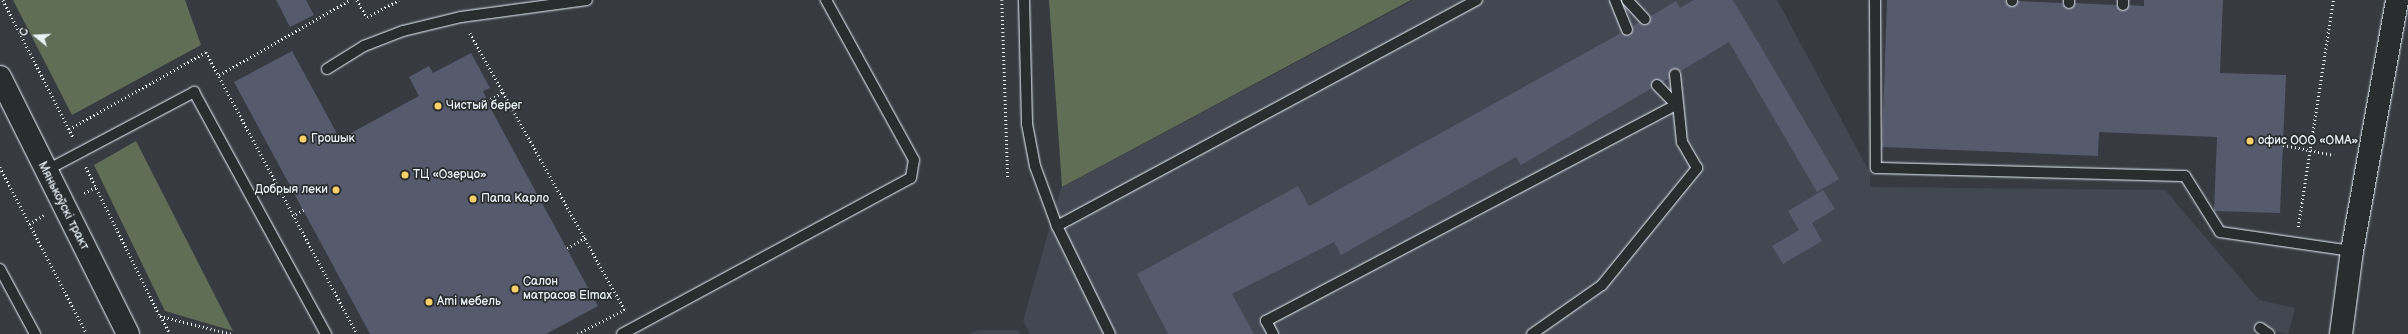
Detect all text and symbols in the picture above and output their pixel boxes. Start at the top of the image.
north arrow [16,16,56,56]
text: С [17,26,31,38]
place label: Чистый берег [446,99,522,113]
marker: Чистый берег [433,101,443,111]
place label: Грошык [311,132,355,146]
marker: Грошык [298,134,308,144]
place label: офис ООО «ОМА» [2258,134,2358,148]
marker: офис ООО «ОМА» [2245,136,2255,146]
street label: Мянькоўскі тракт [35,159,91,253]
place label: ТЦ «Озерцо» [413,168,487,182]
marker: ТЦ «Озерцо» [400,170,410,180]
place label: Добрыя леки [255,183,328,197]
marker: Добрыя леки [331,185,341,195]
place label: Папа Карло [481,192,549,206]
marker: Папа Карло [468,194,478,204]
place label: Салон матрасов Elmax [523,275,612,303]
marker: Салон матрасов Elmax [510,284,520,294]
place label: Ami мебель [437,295,501,309]
marker: Ami мебель [424,297,434,307]

